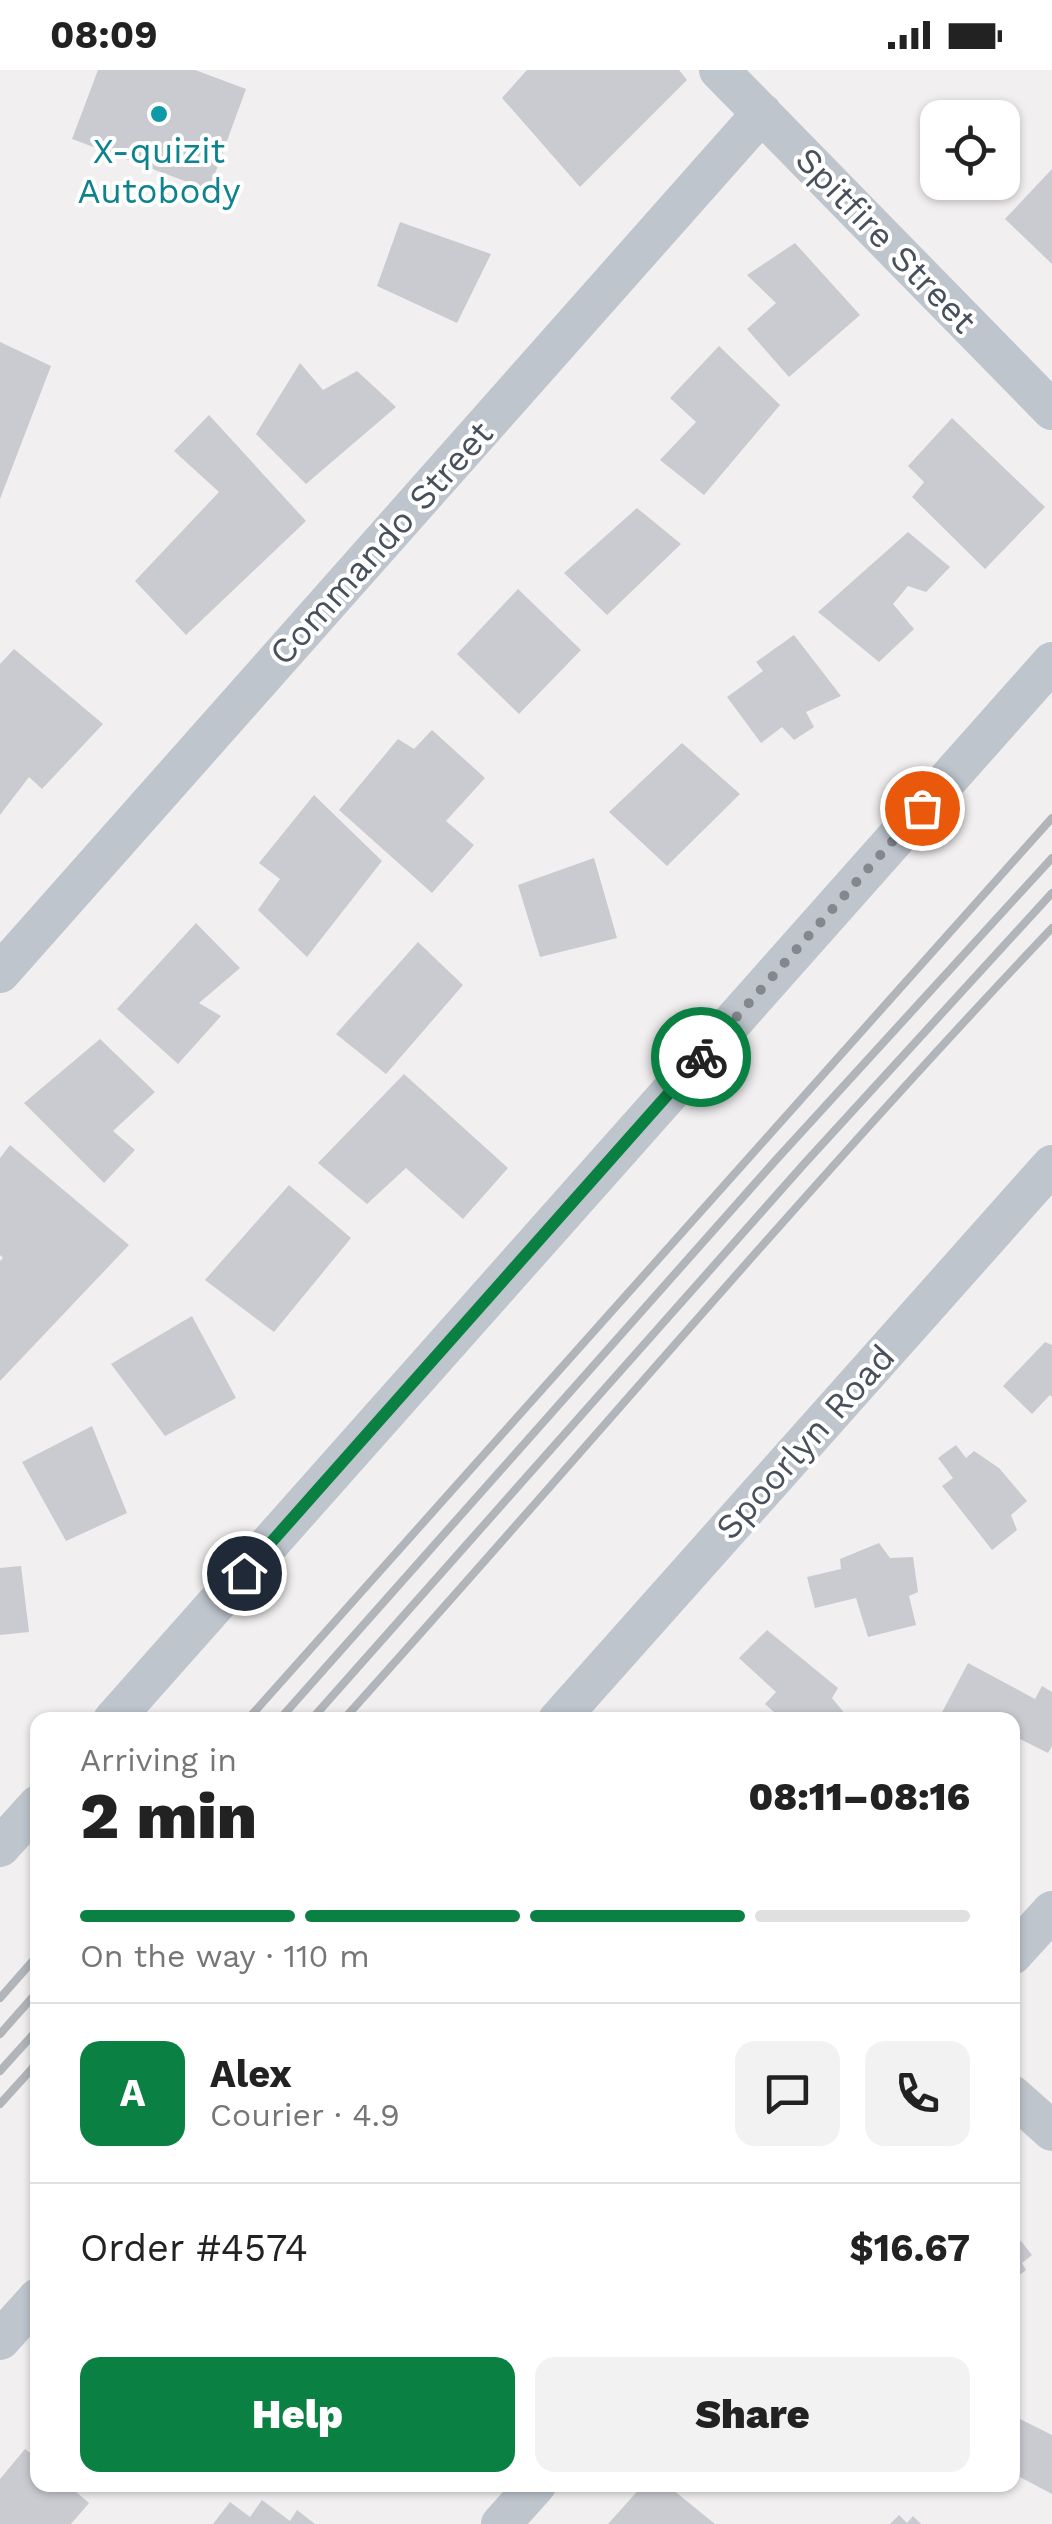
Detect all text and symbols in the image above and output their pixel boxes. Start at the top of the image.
text: 08:09 [50,13,158,57]
map controls [920,100,1020,200]
button: locate [920,100,1020,200]
marker: X-quizit Autobody [148,103,170,125]
place label: X-quizit Autobody [78,130,241,212]
street label: Spitfire Street [787,138,985,342]
street label: Commando Street [261,412,502,674]
pin [880,766,965,851]
icon: bag [895,781,950,836]
courier [651,1007,751,1107]
icon: bike [674,1030,729,1085]
street label: Spoorlyn Road [707,1336,903,1548]
pin [202,1531,287,1616]
icon: home [217,1546,272,1601]
text: Arriving in [80,1741,237,1779]
text: 08:11–08:16 [748,1775,970,1819]
text: 2 min [80,1778,257,1854]
text: On the way · 110 m [80,1937,370,1975]
button: chat [735,2041,840,2146]
button: phone [865,2041,970,2146]
text: Alex [210,2052,292,2096]
text: A [120,2071,145,2115]
text: Courier · 4.9 [210,2096,400,2134]
text: Order #4574 [80,2226,308,2270]
text: $16.67 [849,2226,970,2270]
button: Help [80,2357,515,2472]
button: Share [535,2357,970,2472]

